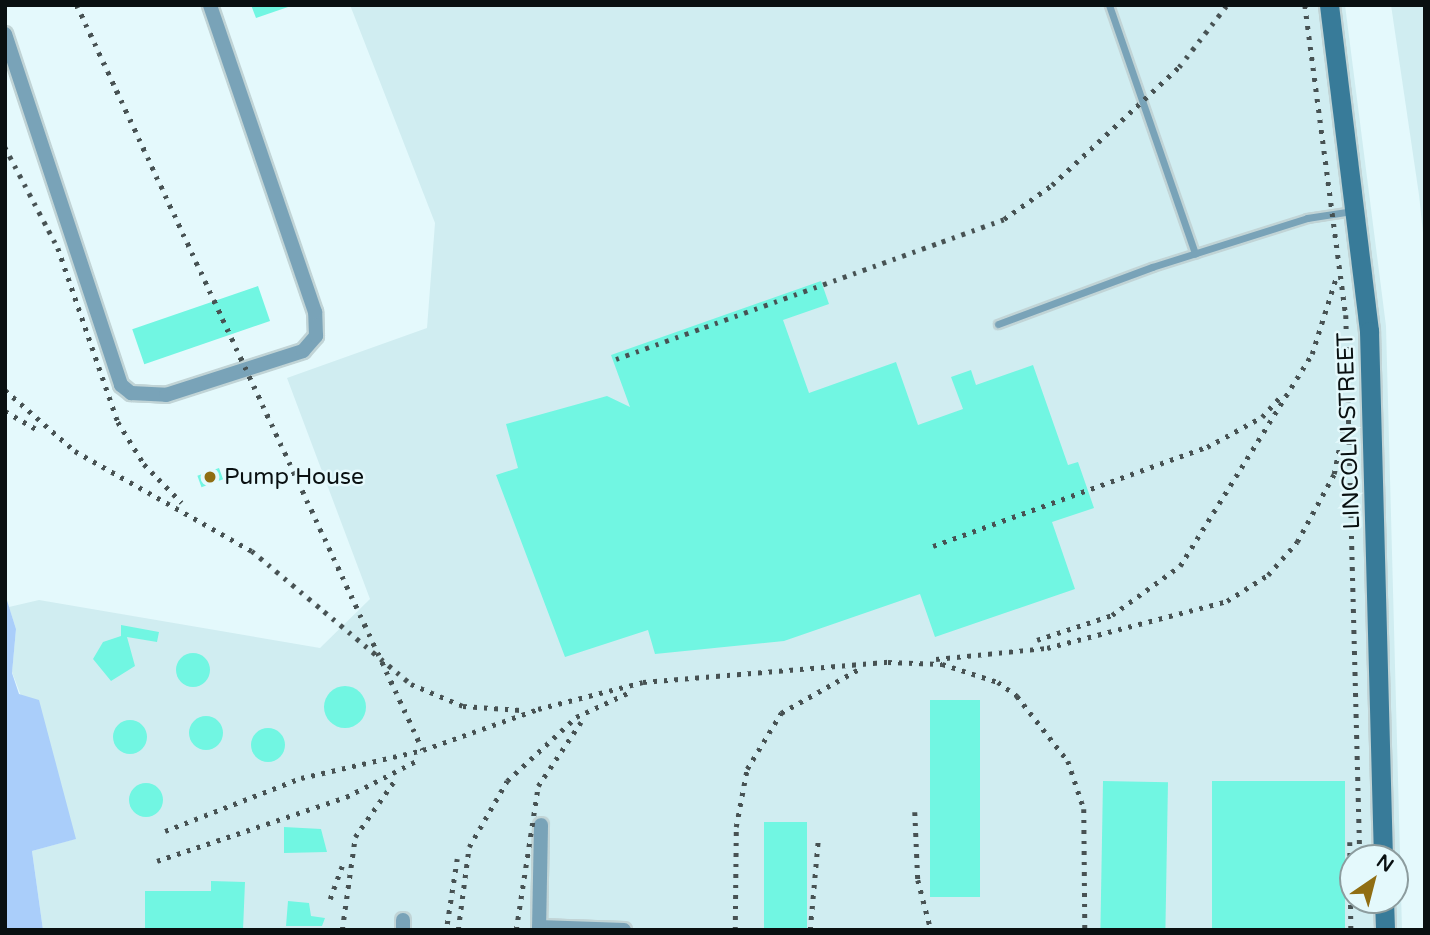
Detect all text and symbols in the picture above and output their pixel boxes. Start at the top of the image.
street label: LINCOLN STREET [1332,332,1366,530]
place label: Pump House [224,463,364,491]
marker: Pump House [202,469,218,485]
north arrow [1339,844,1409,914]
text: N [1372,850,1397,877]

